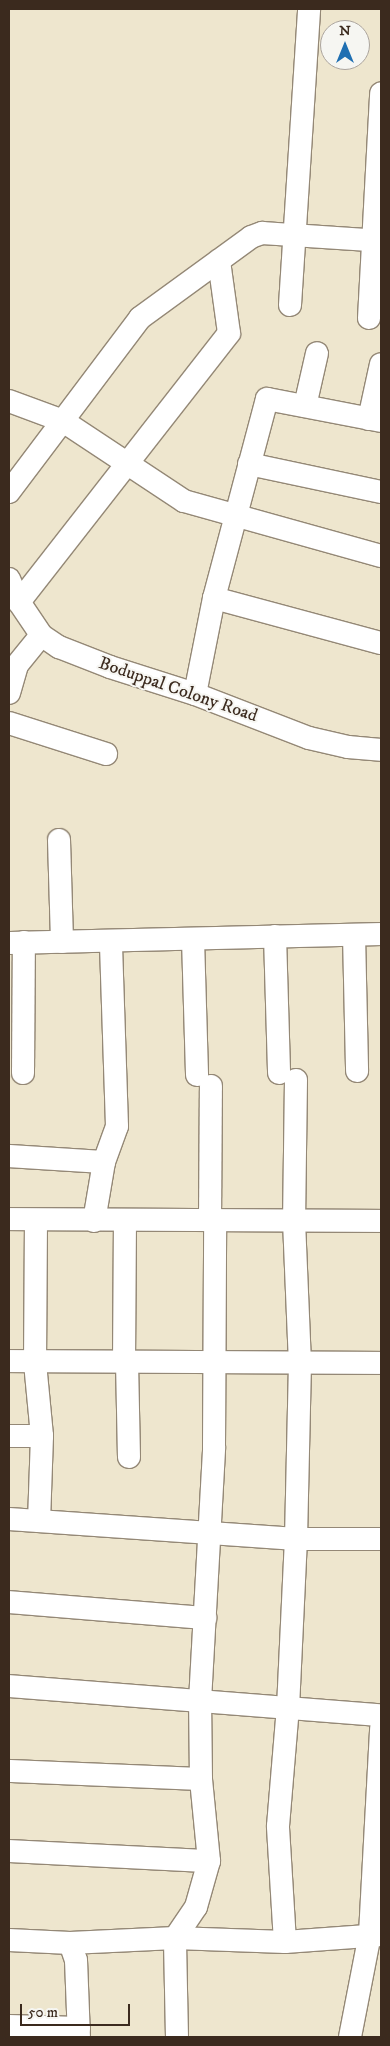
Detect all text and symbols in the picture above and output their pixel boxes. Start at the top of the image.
north arrow [320,20,370,70]
text: N [339,22,351,40]
street label: Boduppal Colony Road [96,653,260,727]
scale bar [22,1994,132,2026]
text: 50 m [28,2003,58,2022]

